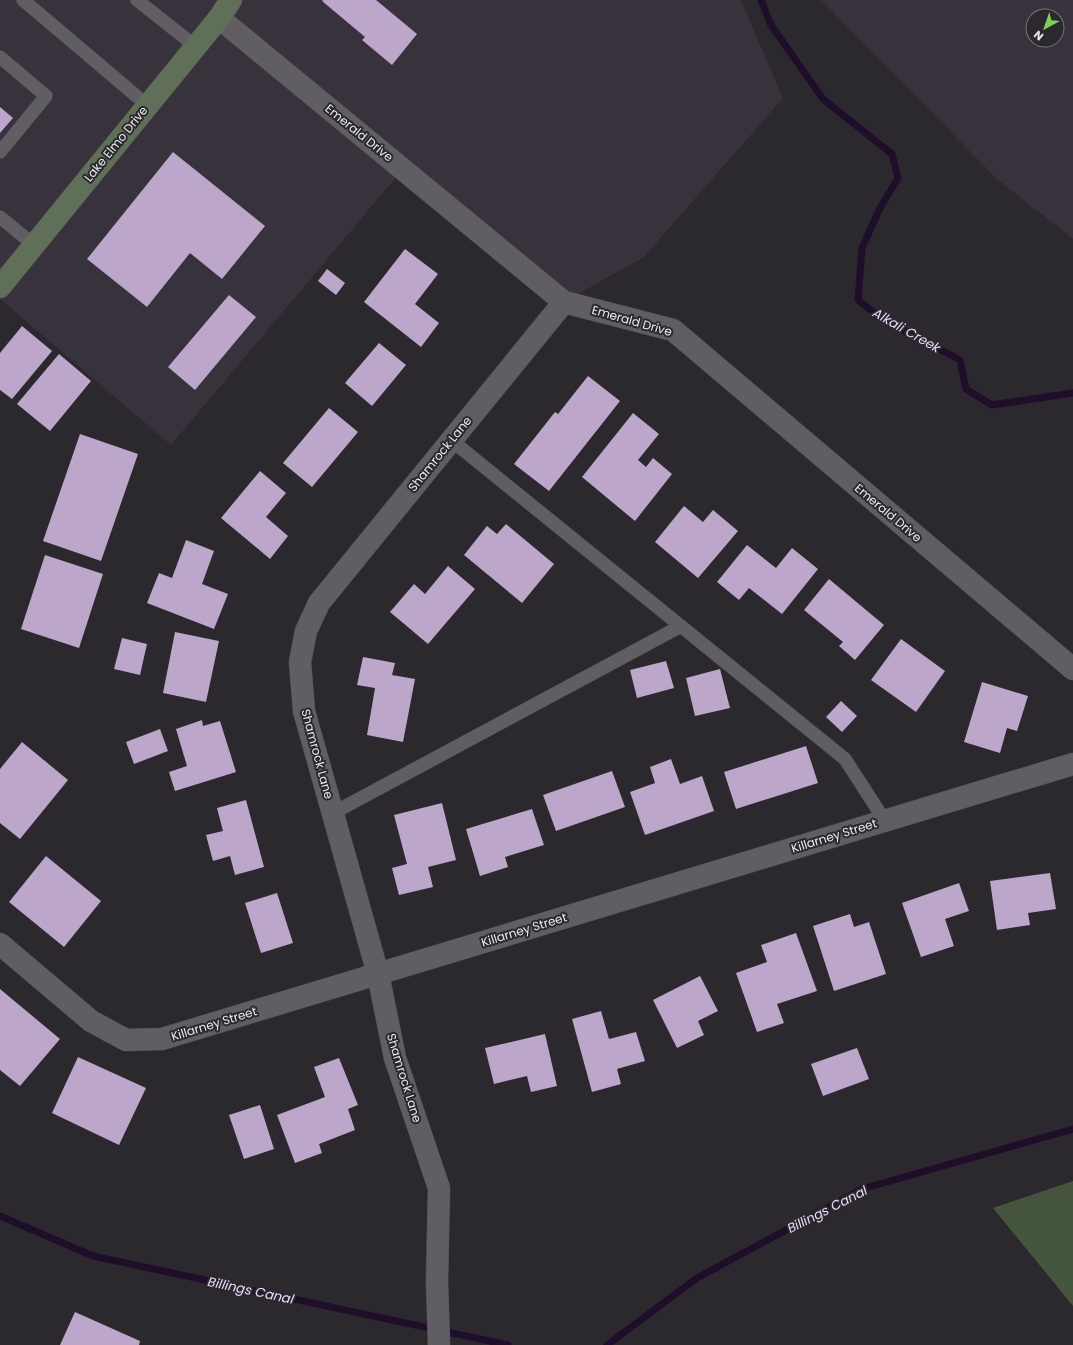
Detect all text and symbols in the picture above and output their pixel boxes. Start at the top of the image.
north arrow [1025,8,1065,48]
text: N [1030,27,1047,44]
street label: Emerald Drive [322,100,397,165]
street label: Lake Elmo Drive [80,102,151,185]
street label: Emerald Drive [590,301,674,340]
water label: Alkali Creek [868,303,945,358]
street label: Shamrock Lane [404,412,475,495]
street label: Emerald Drive [851,479,926,546]
street label: Shamrock Lane [297,707,338,801]
street label: Killarney Street [789,814,879,857]
street label: Killarney Street [479,908,569,951]
street label: Killarney Street [169,1002,259,1045]
street label: Shamrock Lane [383,1031,426,1125]
water label: Billings Canal [784,1181,871,1238]
water label: Billings Canal [206,1272,297,1309]

